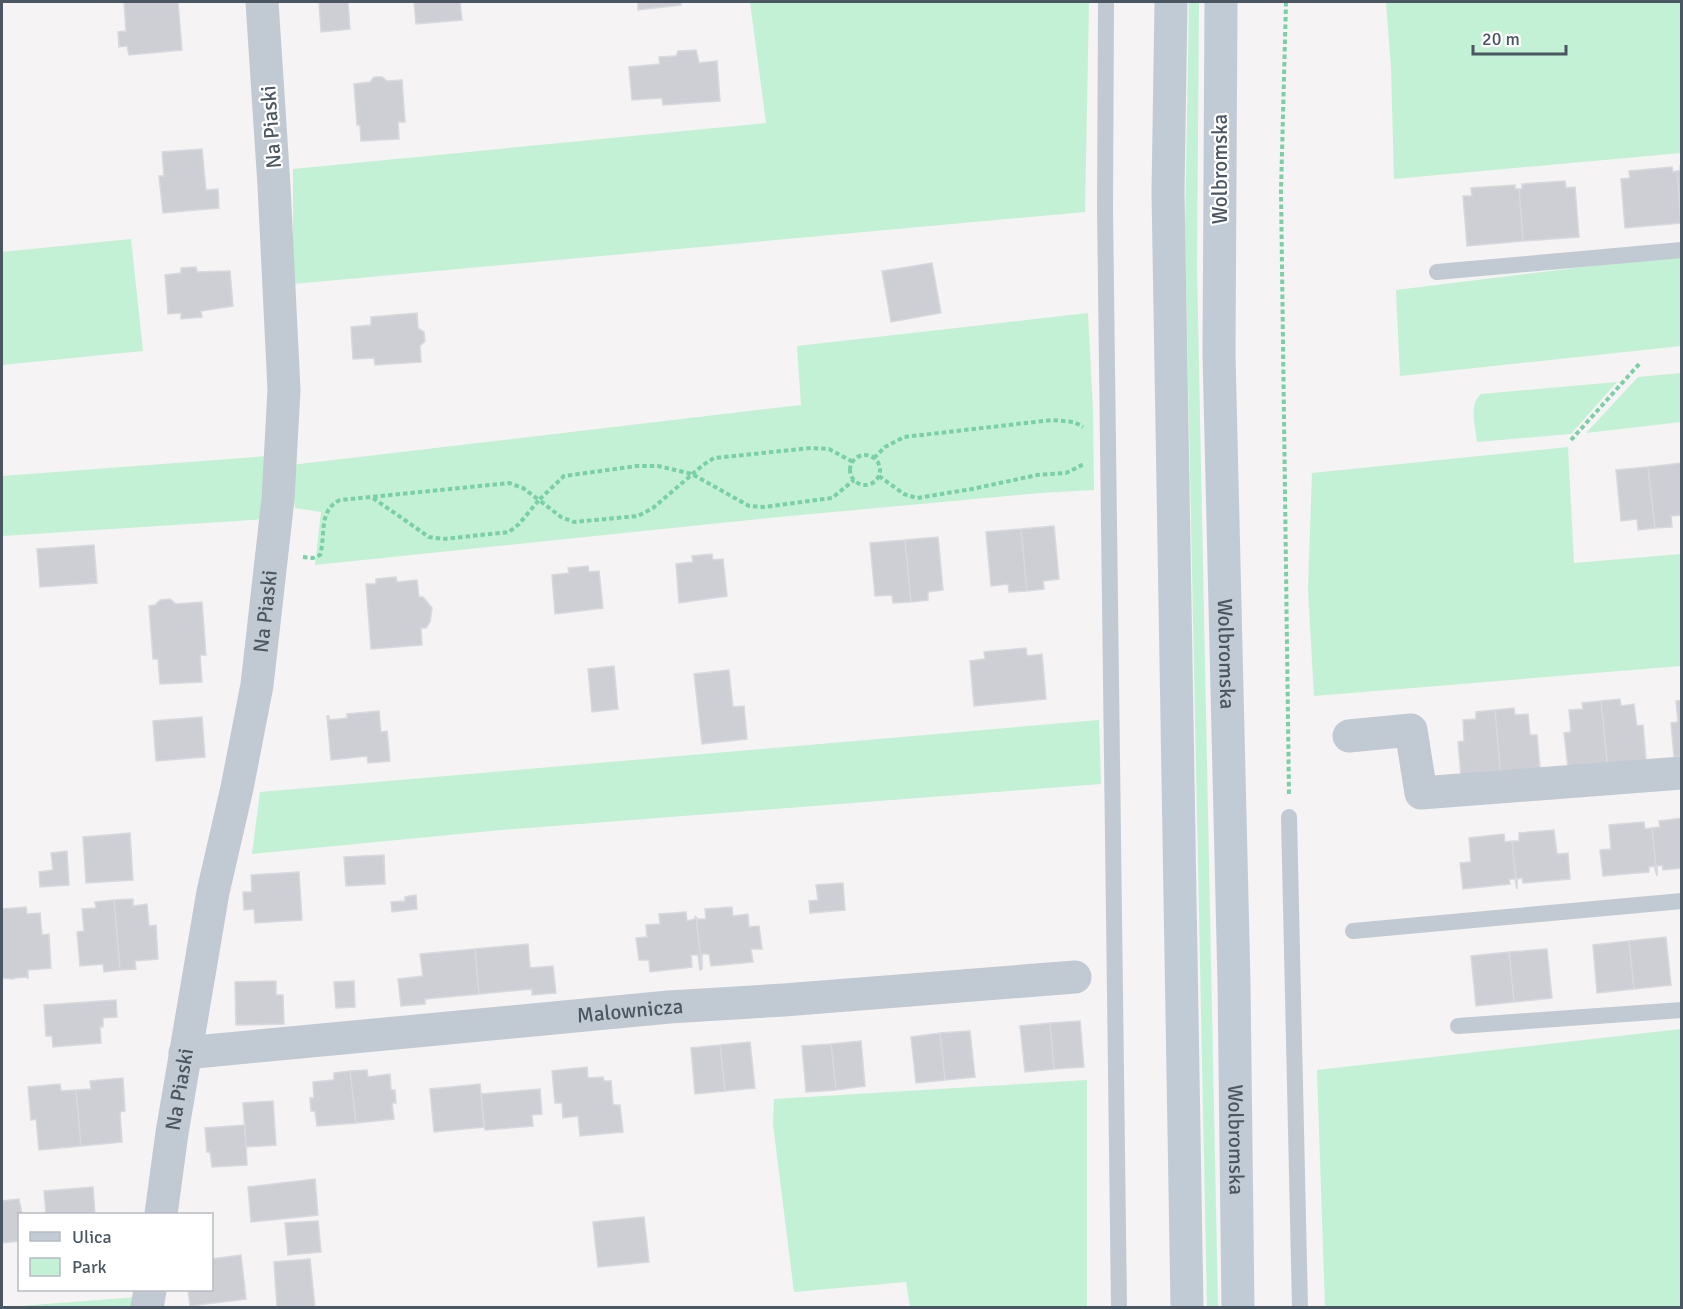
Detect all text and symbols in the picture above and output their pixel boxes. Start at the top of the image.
scale bar [1473,18,1566,56]
text: 20 m [1482,28,1520,50]
street label: Na Piaski [255,85,287,169]
street label: Wolbromska [1207,114,1233,224]
street label: Na Piaski [248,569,283,654]
street label: Wolbromska [1212,598,1240,710]
street label: Malownicza [576,993,684,1029]
street label: Na Piaski [160,1046,199,1133]
street label: Wolbromska [1222,1084,1250,1195]
legend [18,1213,213,1291]
text: Ulica [72,1226,112,1248]
text: Park [72,1256,107,1278]

